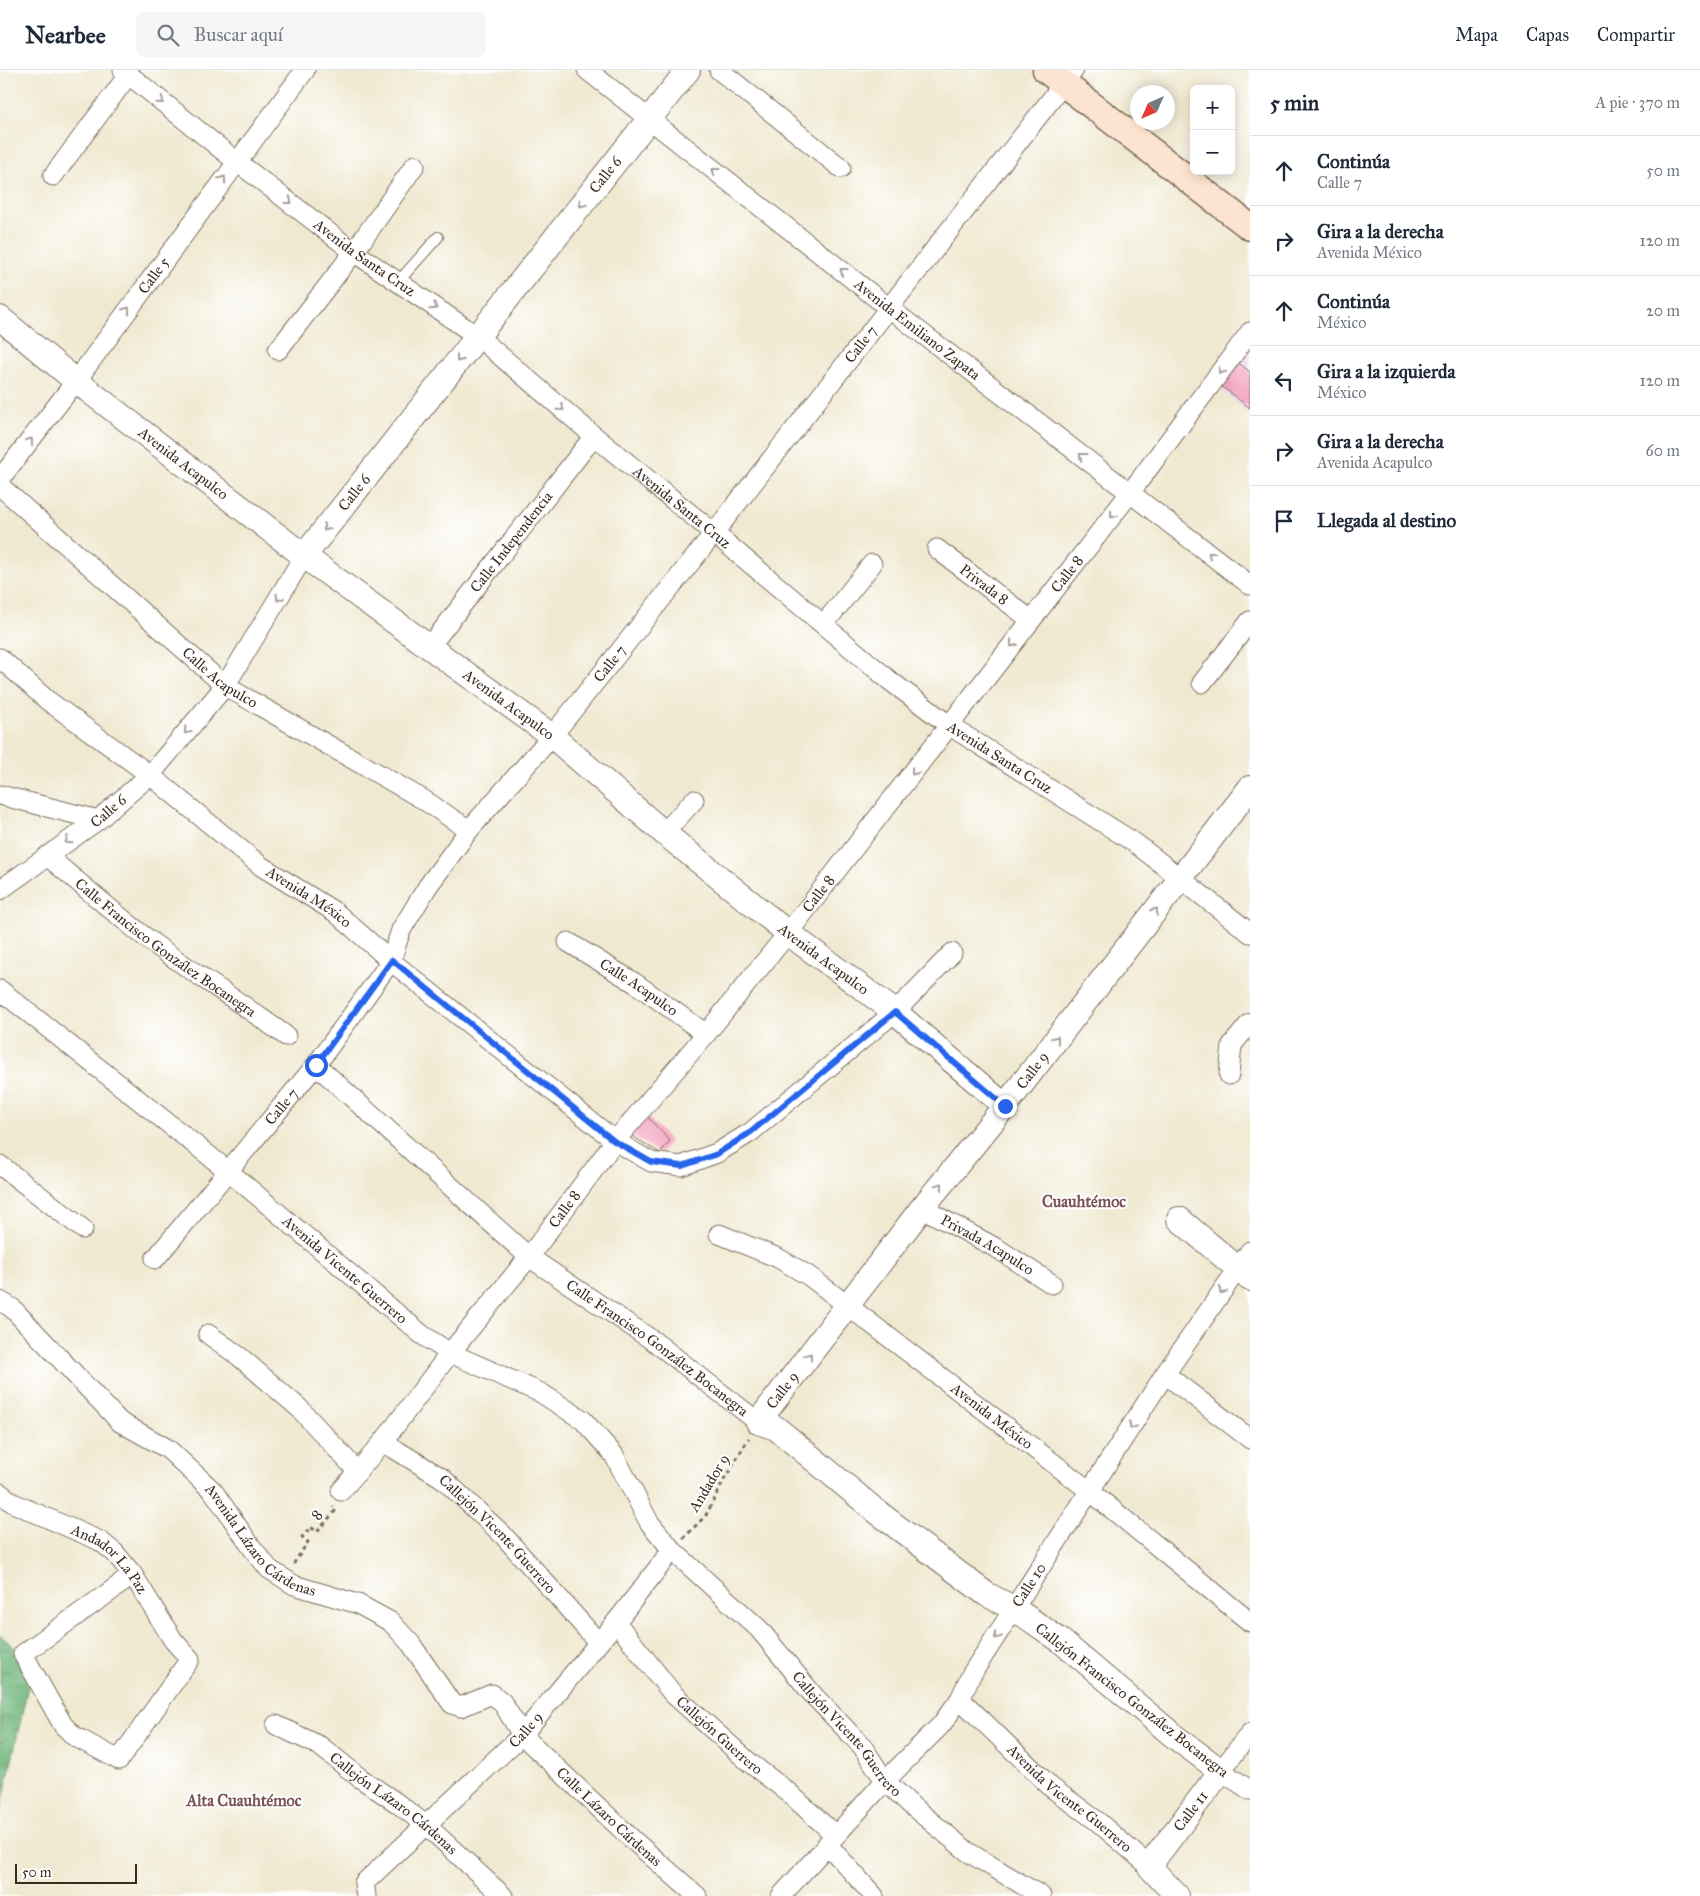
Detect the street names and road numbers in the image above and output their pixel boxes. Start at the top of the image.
street label: Calle 6 [585,152,626,197]
street label: Avenida Santa Cruz [309,215,419,300]
street label: Calle 5 [134,254,173,297]
street label: Avenida Emiliano Zapata [850,274,984,384]
street label: Calle 7 [841,322,881,367]
street label: Avenida Acapulco [134,423,232,504]
street label: Avenida Santa Cruz [628,461,735,552]
street label: Calle 6 [334,469,375,514]
street label: Calle Independencia [466,487,557,596]
street label: Calle 8 [1047,552,1087,596]
street label: Privada 8 [956,560,1012,609]
street label: Calle 7 [590,641,630,686]
street label: Calle Acapulco [178,643,261,712]
street label: Avenida Acapulco [459,665,558,744]
street label: Avenida Santa Cruz [943,717,1056,797]
street label: Calle 6 [87,790,131,832]
street label: Avenida México [262,862,356,932]
street label: Calle 8 [799,872,839,916]
street label: Calle Francisco González Bocanegra [72,874,260,1021]
street label: Avenida Acapulco [774,919,873,999]
street label: Calle Acapulco [596,955,682,1020]
street label: Calle 9 [1012,1048,1052,1093]
street label: Calle 7 [261,1085,302,1129]
street label: Calle 8 [545,1187,584,1231]
street label: Avenida Vicente Guerrero [278,1211,411,1328]
street label: Privada Acapulco [938,1211,1038,1279]
street label: Calle Francisco González Bocanegra [563,1276,752,1421]
street label: Calle 9 [762,1368,802,1412]
street label: Avenida México [947,1378,1037,1453]
street label: Andador 9 [684,1451,733,1516]
street label: Callejón Vicente Guerrero [435,1471,560,1597]
street label: Avenida Lázaro Cárdenas [201,1479,318,1600]
street label: 8 [308,1506,326,1524]
street label: Andador La Paz [67,1520,151,1597]
street label: Calle 10 [1008,1560,1050,1610]
street label: Callejón Francisco González Bocanegra [1032,1619,1233,1781]
street label: Callejón Vicente Guerrero [788,1668,905,1801]
street label: Callejón Guerrero [673,1692,766,1779]
street label: Calle 9 [505,1708,546,1752]
street label: Avenida Vicente Guerrero [1003,1740,1136,1856]
street label: Callejón Lázaro Cárdenas [326,1748,461,1858]
street label: Calle Lázaro Cárdenas [553,1763,665,1870]
street label: Calle 11 [1170,1787,1212,1835]

